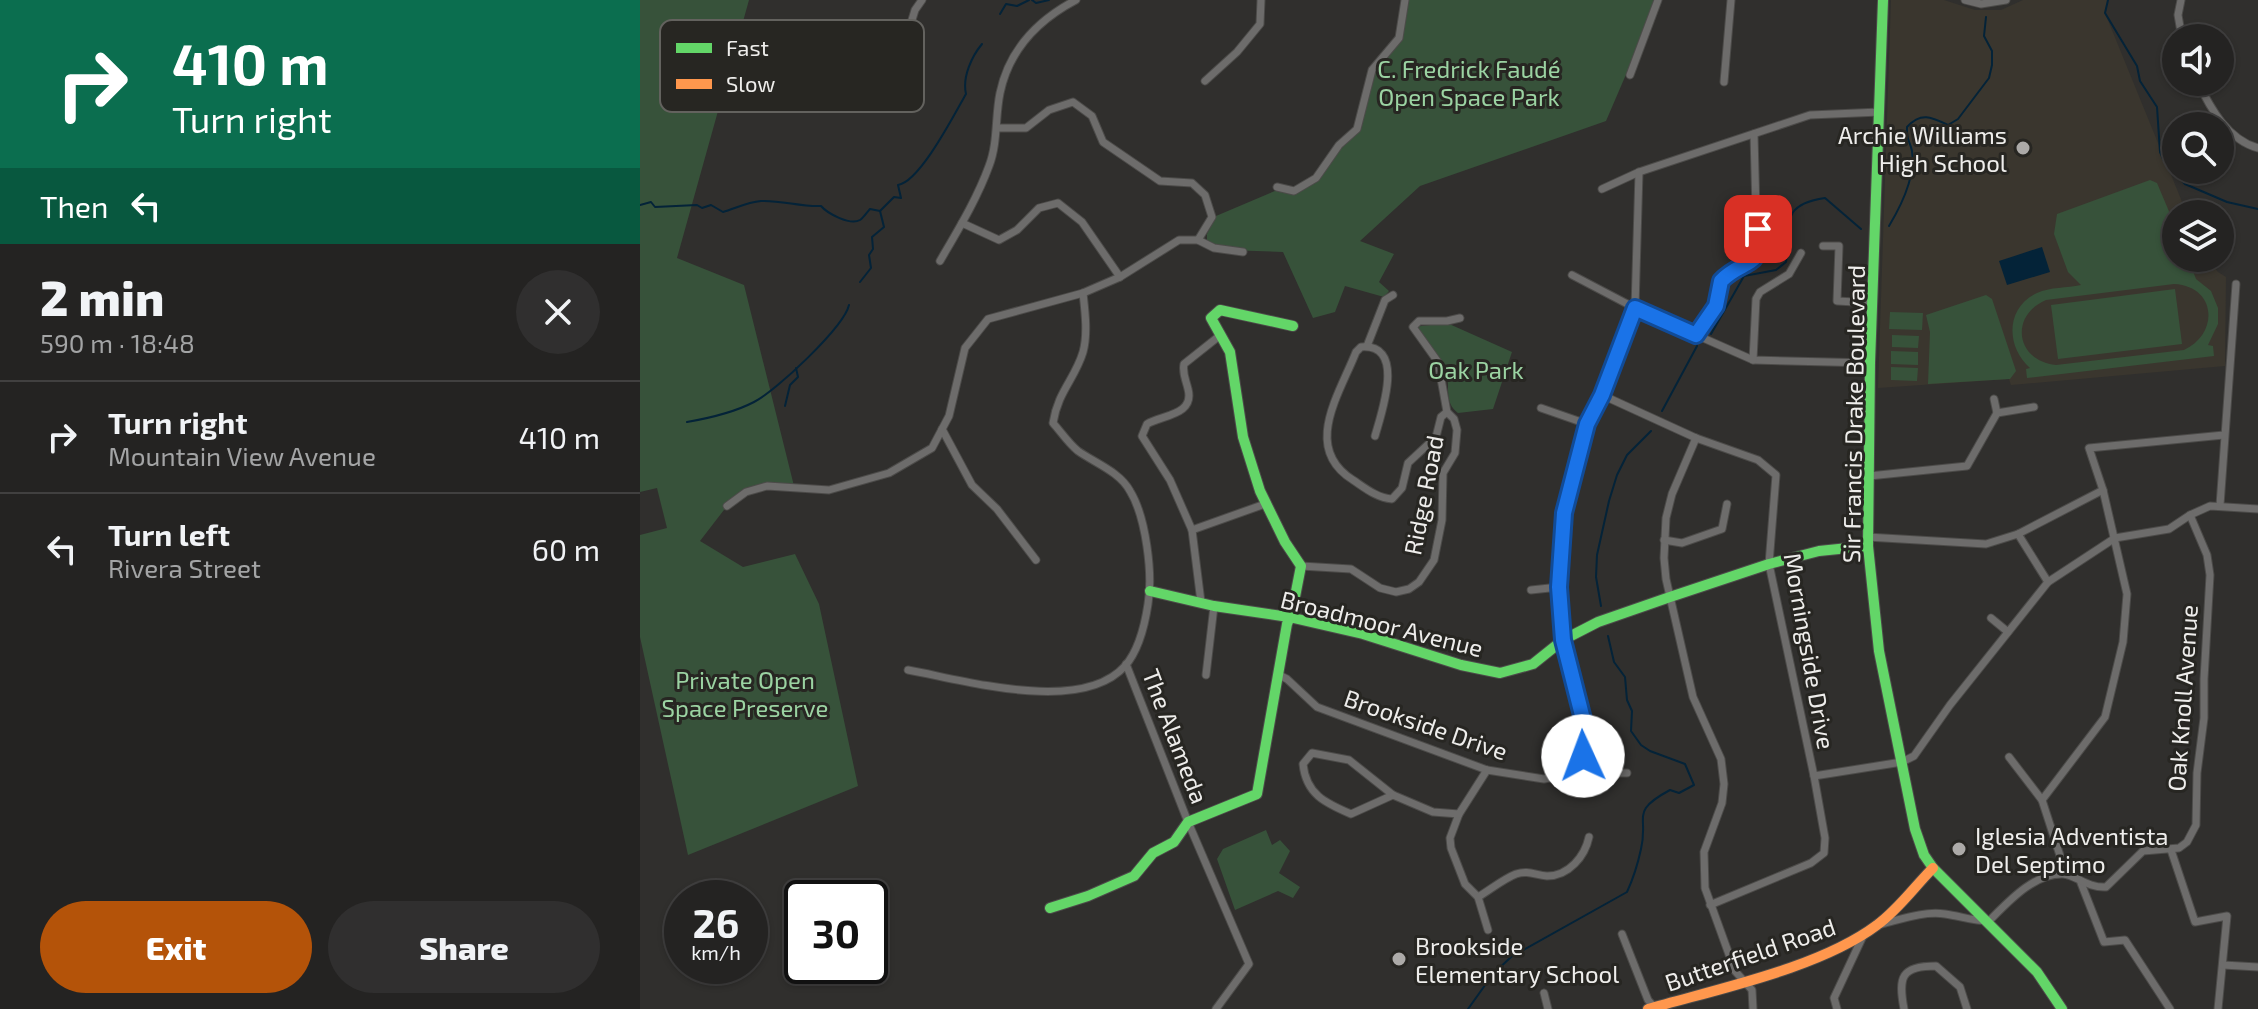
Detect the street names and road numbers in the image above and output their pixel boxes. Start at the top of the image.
street label: Sir Francis Drake Boulevard [1836,265,1870,563]
street label: Ridge Road [1397,433,1449,557]
street label: Morningside Drive [1778,551,1842,751]
street label: Broadmoor Avenue [1278,584,1486,662]
street label: Oak Knoll Avenue [2161,604,2203,792]
street label: The Alameda [1137,665,1215,807]
street label: Brookside Drive [1341,682,1511,766]
street label: Butterfield Road [1661,911,1839,997]

